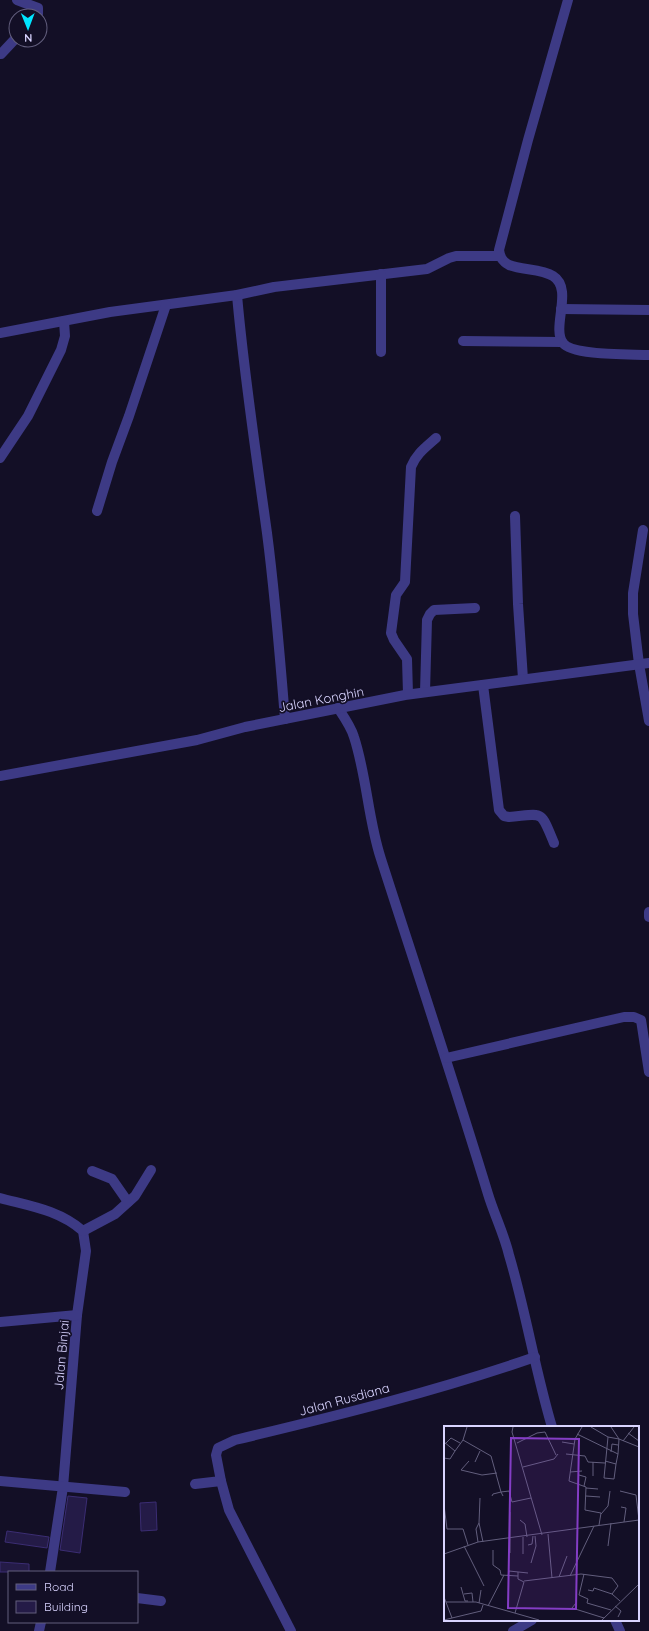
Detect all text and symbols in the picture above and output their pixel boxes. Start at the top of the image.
north arrow [8,8,48,48]
text: N [24,31,32,45]
street label: Jalan Konghin [277,683,365,715]
street label: Jalan Binjai [50,1319,72,1391]
street label: Jalan Rusdiana [297,1379,391,1419]
inset map [444,1426,639,1621]
legend [8,1571,138,1623]
text: Road [44,1579,74,1594]
text: Building [44,1599,88,1614]

